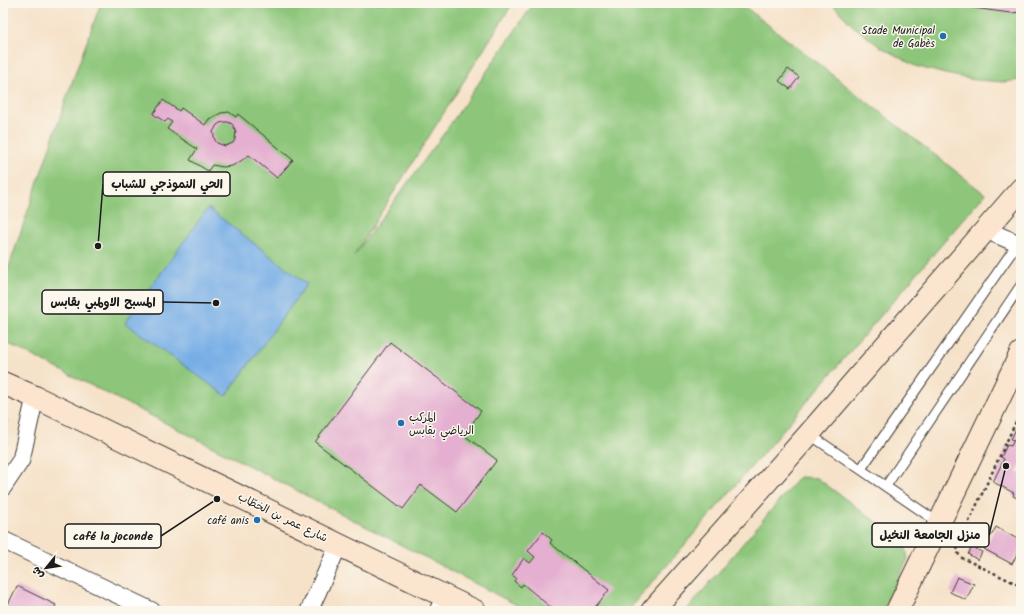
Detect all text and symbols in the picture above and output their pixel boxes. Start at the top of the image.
place label: Stade Municipal de Gabès [862,22,935,53]
marker: Stade Municipal de Gabès [938,31,948,41]
callout: الحي النموذجي للشباب [103,172,230,196]
text: الحي النموذجي للشباب [111,175,223,195]
callout: المسبح الاولمبي بقابس [42,290,163,314]
text: المسبح الاولمبي بقابس [50,293,156,313]
place label: المركب الرياضي بقابس [409,409,474,441]
marker: المركب الرياضي بقابس [396,418,406,428]
street label: شارع عمر بن الخطّاب [235,488,331,547]
place label: café anis [207,512,249,530]
marker: café anis [252,515,262,525]
callout: منزل الجامعة النخيل [872,523,989,547]
callout: café la joconde [65,524,161,548]
text: منزل الجامعة النخيل [879,526,981,545]
text: café la joconde [73,527,153,546]
north arrow [26,548,66,588]
text: ش [27,563,49,582]

